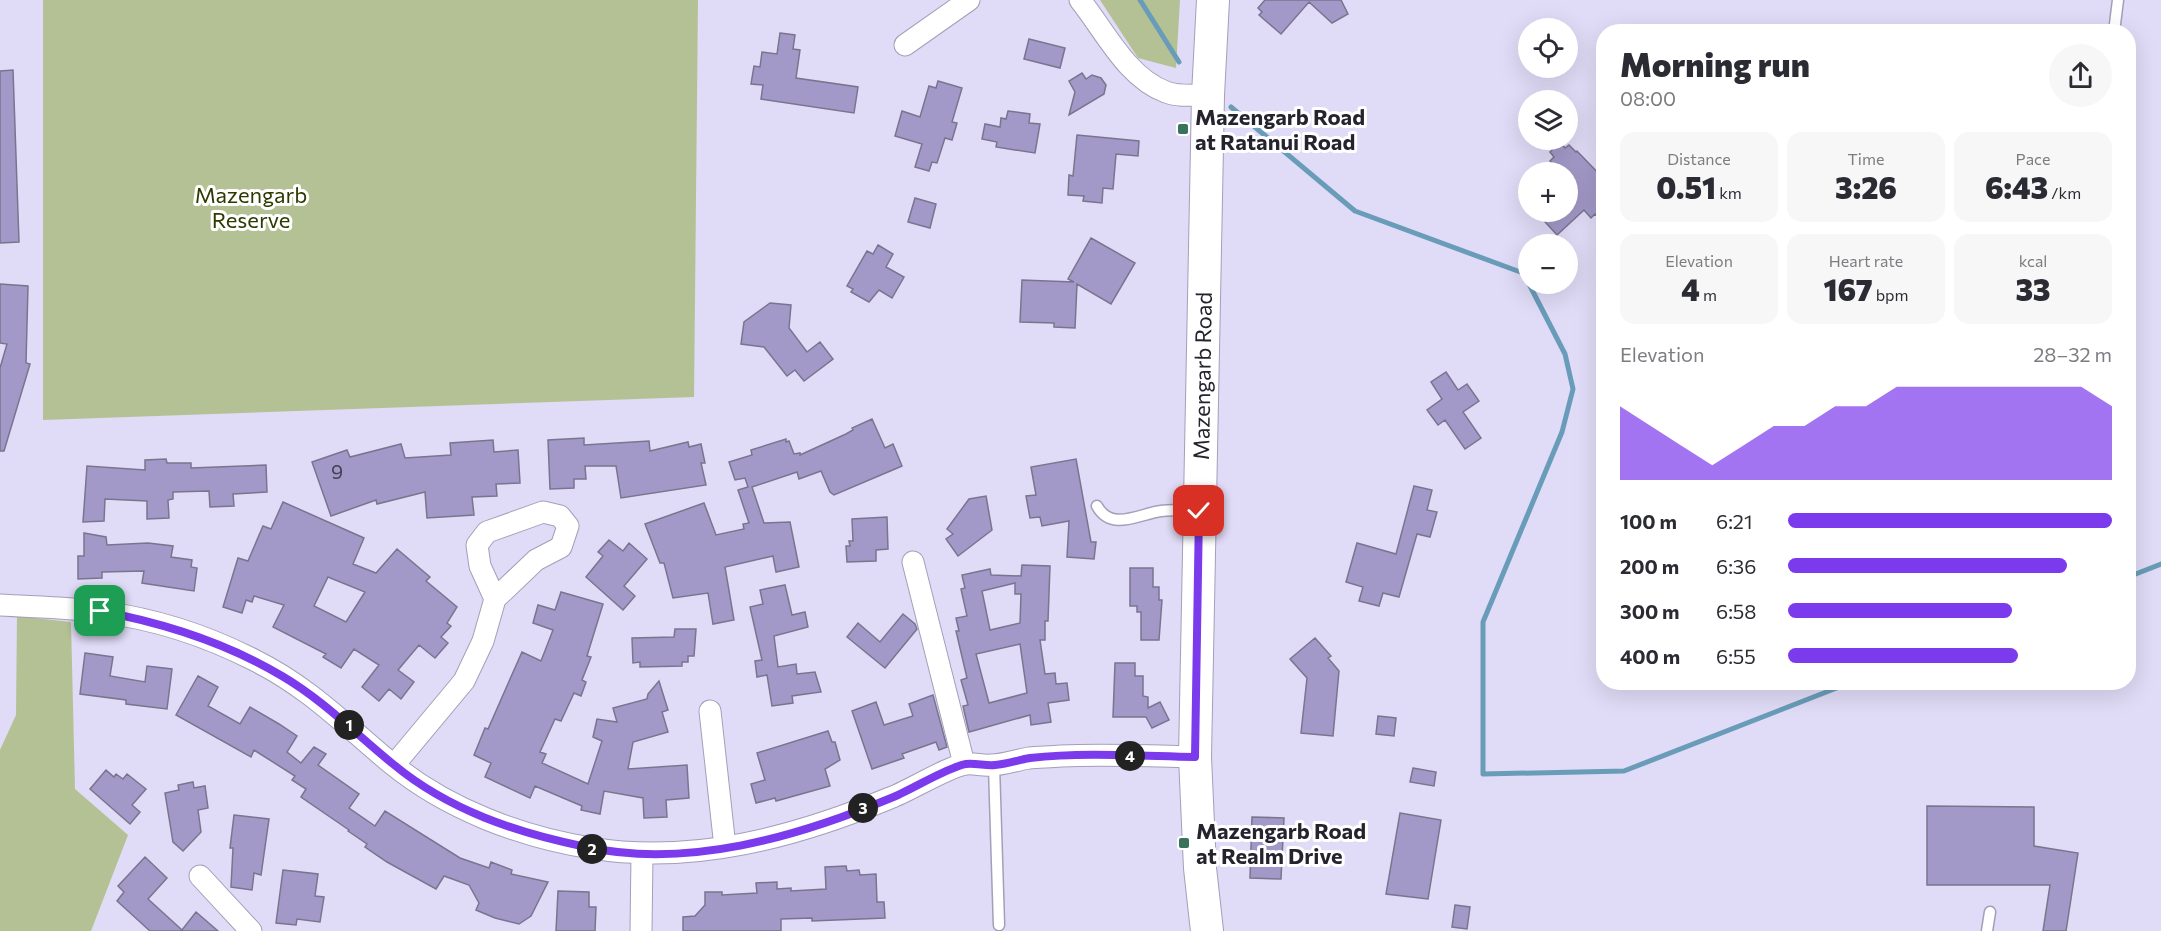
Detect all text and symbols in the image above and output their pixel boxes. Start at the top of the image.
map controls [1518,18,1578,294]
button: locate [1518,18,1578,78]
text: Morning run [1620,43,1810,84]
button: share [2049,44,2112,107]
text: 08:00 [1620,86,1676,110]
button: layers [1518,90,1578,150]
place label: Mazengarb Road at Ratanui Road [1195,103,1365,155]
marker: Mazengarb Road at Ratanui Road [1176,122,1190,136]
text: Distance [1667,149,1731,168]
text: Time [1848,149,1884,168]
text: Pace [2016,149,2050,168]
button: + [1518,162,1578,222]
text: 0.51 [1656,168,1716,205]
text: 3:26 [1835,168,1897,205]
text: 6:43 [1985,168,2048,205]
park label: Mazengarb Reserve [195,181,307,233]
text: km [1716,183,1742,202]
text: /km [2048,183,2081,202]
button: − [1518,234,1578,294]
text: Elevation [1665,251,1733,270]
text: Heart rate [1829,251,1903,270]
text: kcal [2019,251,2047,270]
text: 4 [1681,270,1700,307]
text: 167 [1823,270,1873,307]
text: 33 [2015,270,2051,307]
text: m [1700,285,1717,304]
text: bpm [1873,285,1909,304]
street label: Mazengarb Road [1187,292,1217,460]
text: Elevation [1620,342,1705,366]
text: 28–32 m [2033,342,2112,366]
house number: 9 [331,459,343,483]
pin [1173,485,1224,536]
icon: check [1182,494,1215,527]
text: 100 m [1620,509,1677,533]
text: 6:21 [1716,509,1753,533]
text: 200 m [1620,554,1679,578]
text: 6:36 [1716,554,1756,578]
pin [74,585,125,636]
icon: arrive [83,594,116,627]
text: 300 m [1620,599,1680,623]
text: 6:58 [1716,599,1757,623]
text: 400 m [1620,644,1680,668]
text: 6:55 [1716,644,1756,668]
pin: 1 [334,710,364,740]
text: 1 [345,715,353,734]
pin: 4 [1115,741,1145,771]
text: 4 [1125,746,1135,765]
pin: 3 [848,793,878,823]
text: 3 [858,798,868,817]
place label: Mazengarb Road at Realm Drive [1196,817,1366,869]
pin: 2 [577,834,607,864]
marker: Mazengarb Road at Realm Drive [1177,836,1191,850]
text: 2 [587,839,597,858]

